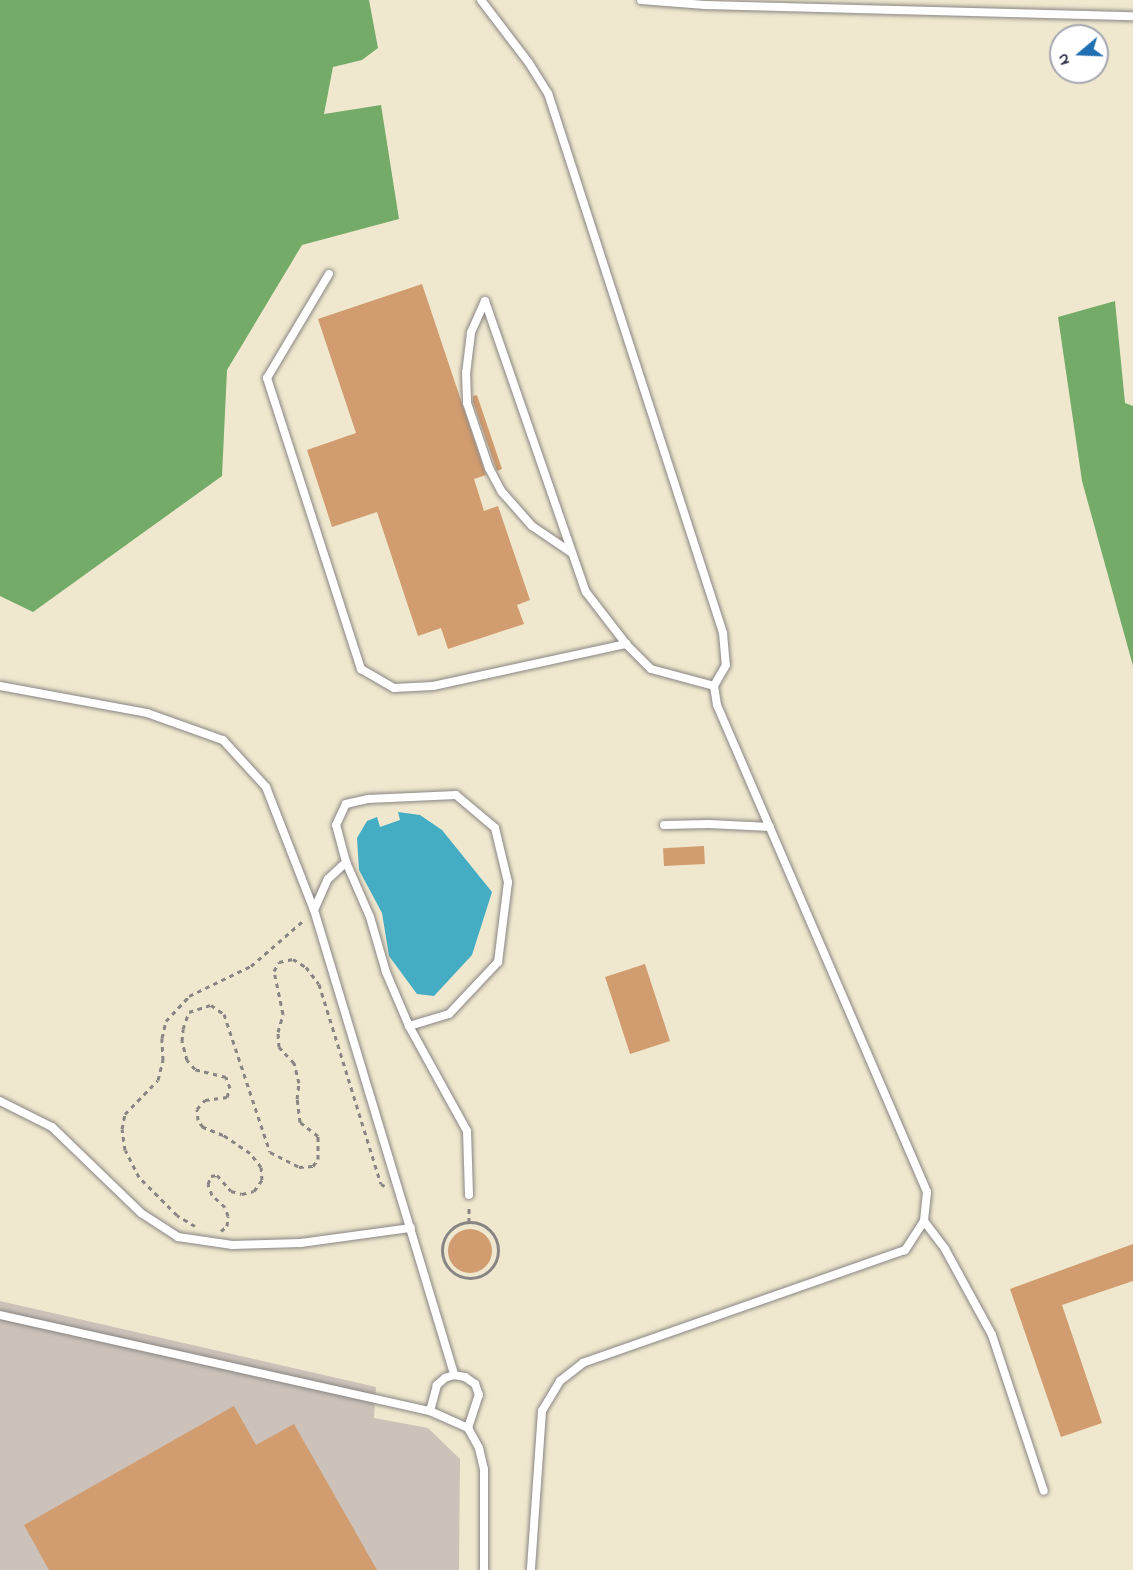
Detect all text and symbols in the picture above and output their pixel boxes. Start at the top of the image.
north arrow [1049,24,1109,84]
text: N [1051,50,1077,68]

